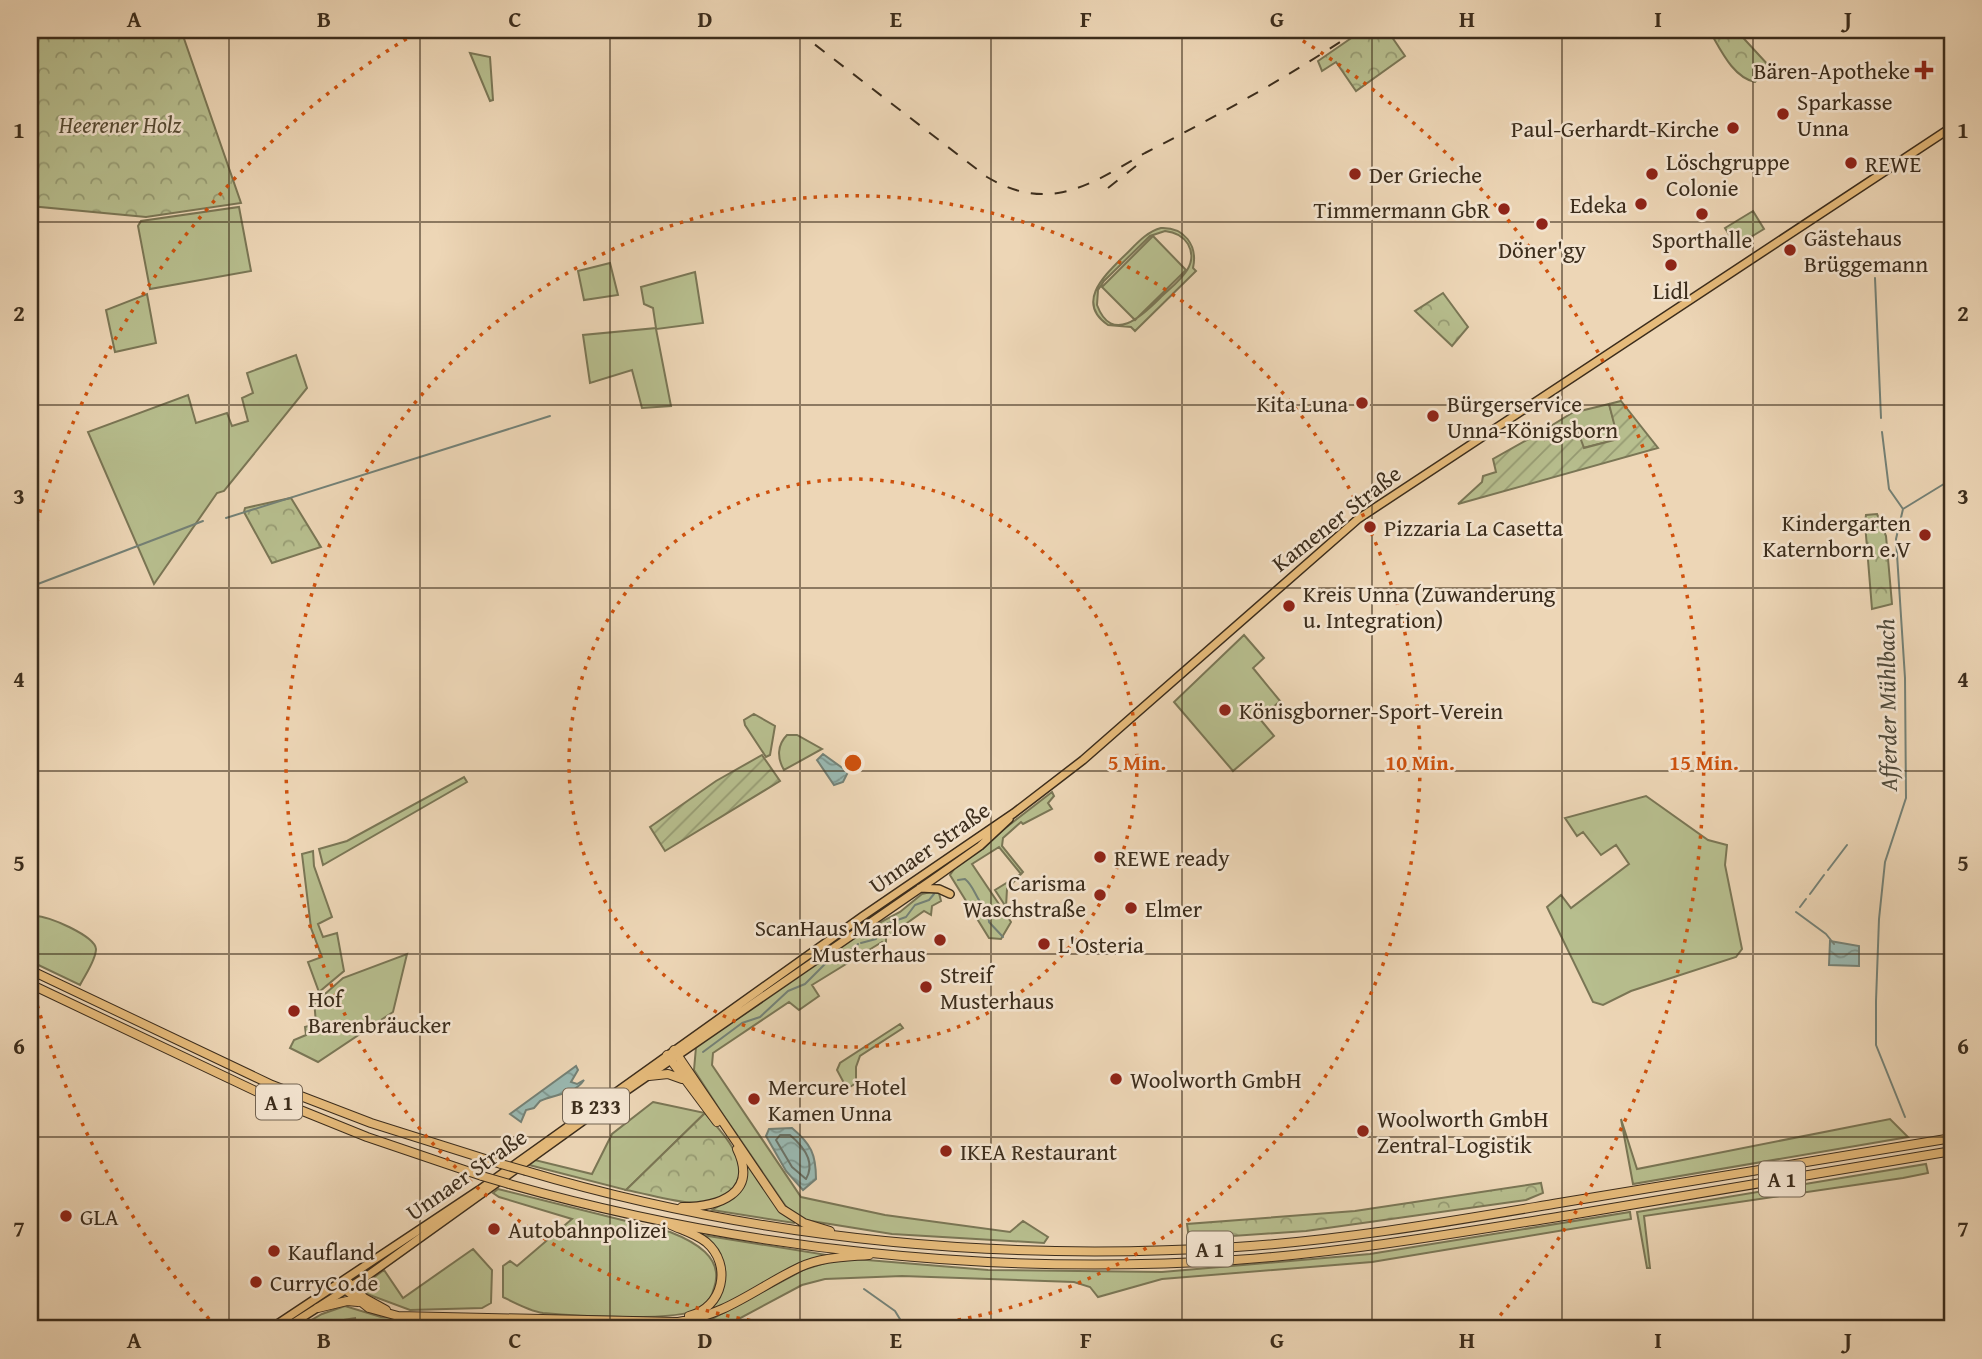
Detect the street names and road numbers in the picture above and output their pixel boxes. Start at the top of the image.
street label: Kamener Straße [1264,457,1408,579]
street label: Unnaer Straße [862,793,996,901]
road number: A 1 [256,1084,302,1120]
road number: B 233 [563,1088,629,1124]
street label: Unnaer Straße [399,1120,533,1228]
road number: A 1 [1759,1162,1805,1196]
road number: A 1 [1187,1232,1233,1266]

